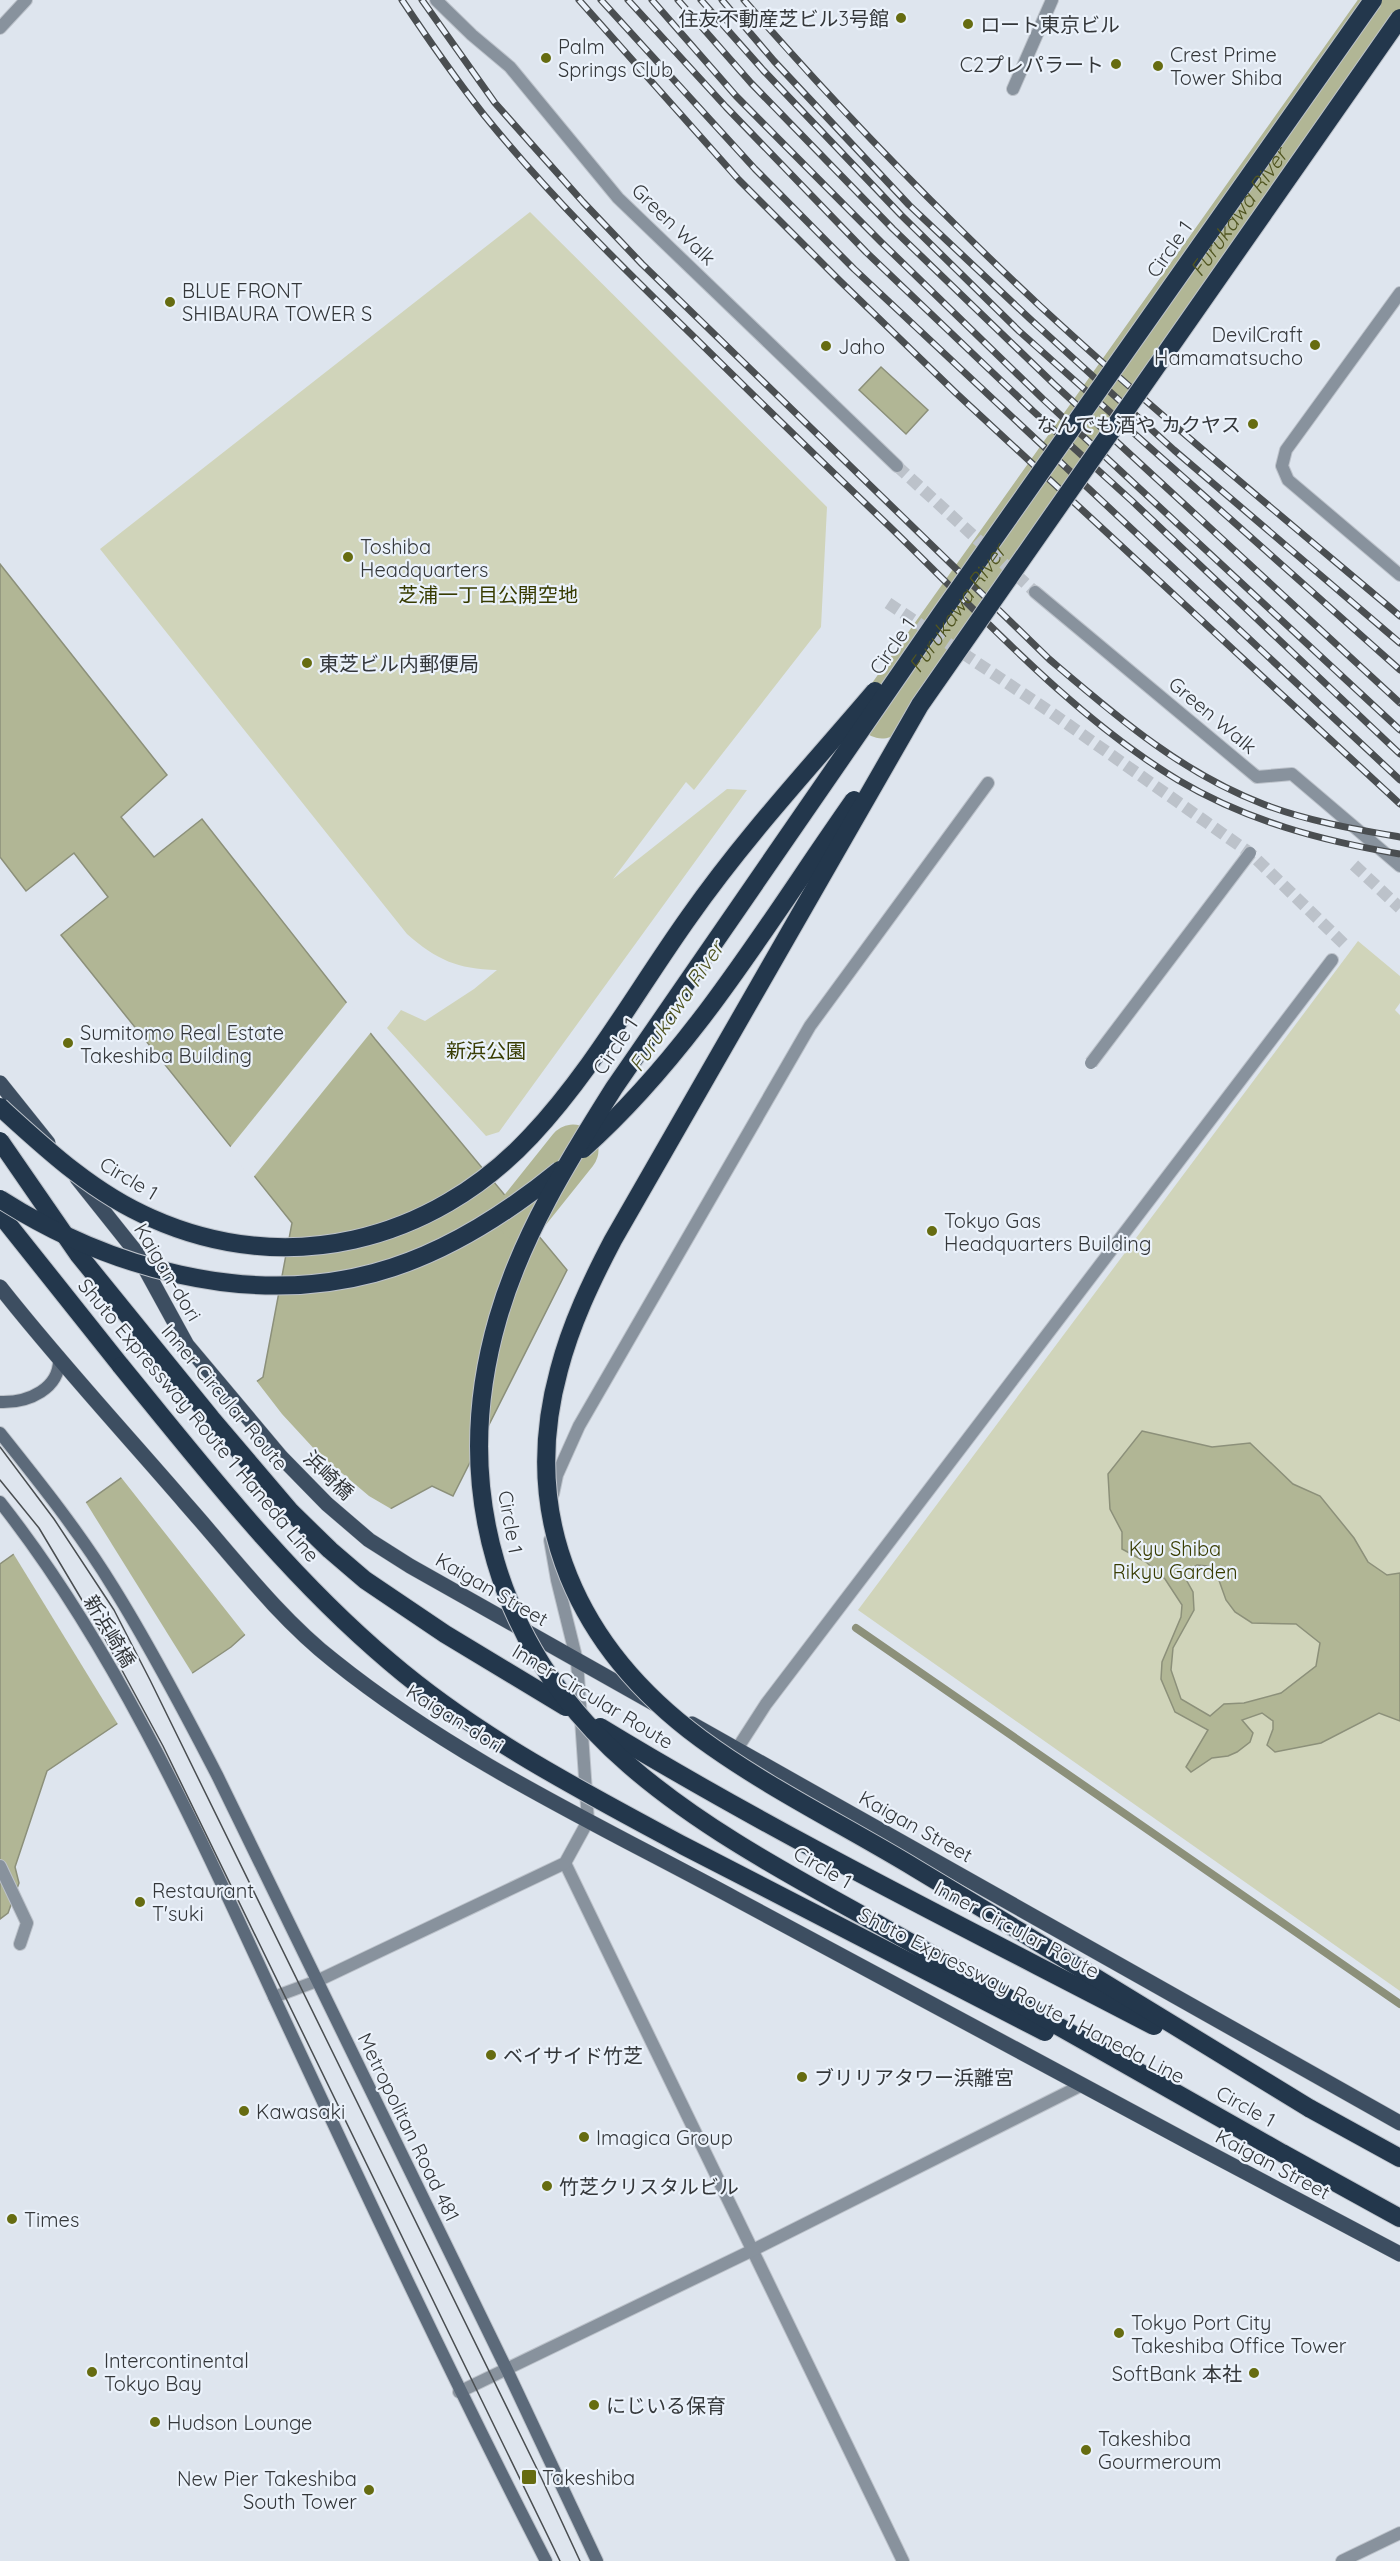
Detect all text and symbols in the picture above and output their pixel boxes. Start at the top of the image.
place label: 住友不動産芝ビル3号館 [679,6,889,31]
marker: 住友不動産芝ビル3号館 [894,11,908,25]
place label: ロート東京ビル [980,12,1120,37]
marker: ロート東京ビル [961,17,975,31]
place label: Palm Springs Club [558,34,673,82]
place label: Crest Prime Tower Shiba [1170,42,1282,90]
marker: Palm Springs Club [539,51,553,65]
place label: C2プレパラート [960,52,1104,77]
marker: C2プレパラート [1109,57,1123,71]
marker: Crest Prime Tower Shiba [1151,59,1165,73]
water label: Furukawa River [1184,140,1295,281]
street label: Green Walk [627,178,721,270]
street label: Circle 1 [1141,216,1197,282]
place label: BLUE FRONT SHIBAURA TOWER S [182,278,372,326]
marker: BLUE FRONT SHIBAURA TOWER S [163,295,177,309]
place label: DevilCraft Hamamatsucho [1154,322,1303,370]
place label: Jaho [838,334,885,359]
marker: DevilCraft Hamamatsucho [1308,338,1322,352]
marker: Jaho [819,339,833,353]
place label: なんでも酒や カクヤス [1037,412,1241,437]
marker: なんでも酒や カクヤス [1246,417,1260,431]
place label: Toshiba Headquarters [360,534,488,582]
water label: Furukawa River [902,536,1013,677]
marker: Toshiba Headquarters [341,550,355,564]
park label: 芝浦一丁目公開空地 [398,582,578,607]
street label: Circle 1 [864,613,920,679]
place label: 東芝ビル内郵便局 [319,651,479,676]
marker: 東芝ビル内郵便局 [300,656,314,670]
street label: Green Walk [1164,671,1262,759]
water label: Furukawa River [623,934,731,1076]
street label: Circle 1 [587,1013,643,1079]
place label: Sumitomo Real Estate Takeshiba Building [80,1020,284,1068]
marker: Sumitomo Real Estate Takeshiba Building [61,1036,75,1050]
park label: 新浜公園 [446,1038,526,1063]
street label: Circle 1 [95,1151,163,1205]
place label: Tokyo Gas Headquarters Building [944,1208,1151,1256]
street label: Kaigan-dori [129,1218,207,1326]
marker: Tokyo Gas Headquarters Building [925,1224,939,1238]
street label: Shuto Expressway Route 1 Haneda Line [73,1273,325,1567]
street label: Inner Circular Route [156,1319,294,1475]
street label: 浜崎橋 [299,1445,359,1505]
street label: Circle 1 [493,1489,529,1555]
park label: Kyu Shiba Rikyu Garden [1112,1536,1238,1584]
street label: Kaigan Street [431,1547,553,1631]
street label: 新浜崎橋 [79,1590,141,1672]
street label: Inner Circular Route [508,1638,678,1754]
street label: Kaigan-dori [402,1678,508,1758]
street label: Kaigan Street [855,1785,977,1868]
street label: Circle 1 [789,1840,857,1894]
street label: Inner Circular Route [930,1875,1104,1983]
place label: Restaurant T'suki [152,1878,254,1926]
marker: Restaurant T'suki [133,1895,147,1909]
street label: Shuto Expressway Route 1 Haneda Line [855,1902,1189,2088]
street label: Metropolitan Road 481 [352,2029,466,2225]
place label: ベイサイド竹芝 [503,2043,643,2068]
marker: ベイサイド竹芝 [484,2048,498,2062]
place label: ブリリアタワー浜離宮 [814,2065,1014,2090]
marker: ブリリアタワー浜離宮 [795,2070,809,2084]
street label: Circle 1 [1212,2080,1280,2132]
place label: Kawasaki [256,2099,345,2124]
marker: Kawasaki [237,2104,251,2118]
street label: Kaigan Street [1211,2123,1335,2205]
place label: Imagica Group [596,2125,733,2150]
marker: Imagica Group [577,2130,591,2144]
place label: 竹芝クリスタルビル [559,2174,739,2199]
marker: 竹芝クリスタルビル [540,2179,554,2193]
place label: Times [24,2207,79,2232]
marker: Times [5,2212,19,2226]
place label: Tokyo Port City Takeshiba Office Tower [1131,2310,1347,2358]
marker: Tokyo Port City Takeshiba Office Tower [1112,2326,1126,2340]
place label: Intercontinental Tokyo Bay [104,2348,249,2396]
place label: SoftBank 本社 [1112,2361,1242,2386]
marker: Intercontinental Tokyo Bay [85,2365,99,2379]
marker: SoftBank 本社 [1247,2366,1261,2380]
place label: にじいる保育 [606,2393,726,2418]
marker: にじいる保育 [587,2398,601,2412]
place label: Hudson Lounge [167,2410,312,2435]
marker: Hudson Lounge [148,2415,162,2429]
place label: Takeshiba Gourmeroum [1098,2426,1222,2474]
marker: Takeshiba Gourmeroum [1079,2443,1093,2457]
place label: Takeshiba [542,2465,635,2490]
place label: New Pier Takeshiba South Tower [177,2466,357,2514]
marker: Takeshiba [520,2468,538,2486]
marker: New Pier Takeshiba South Tower [362,2483,376,2497]

